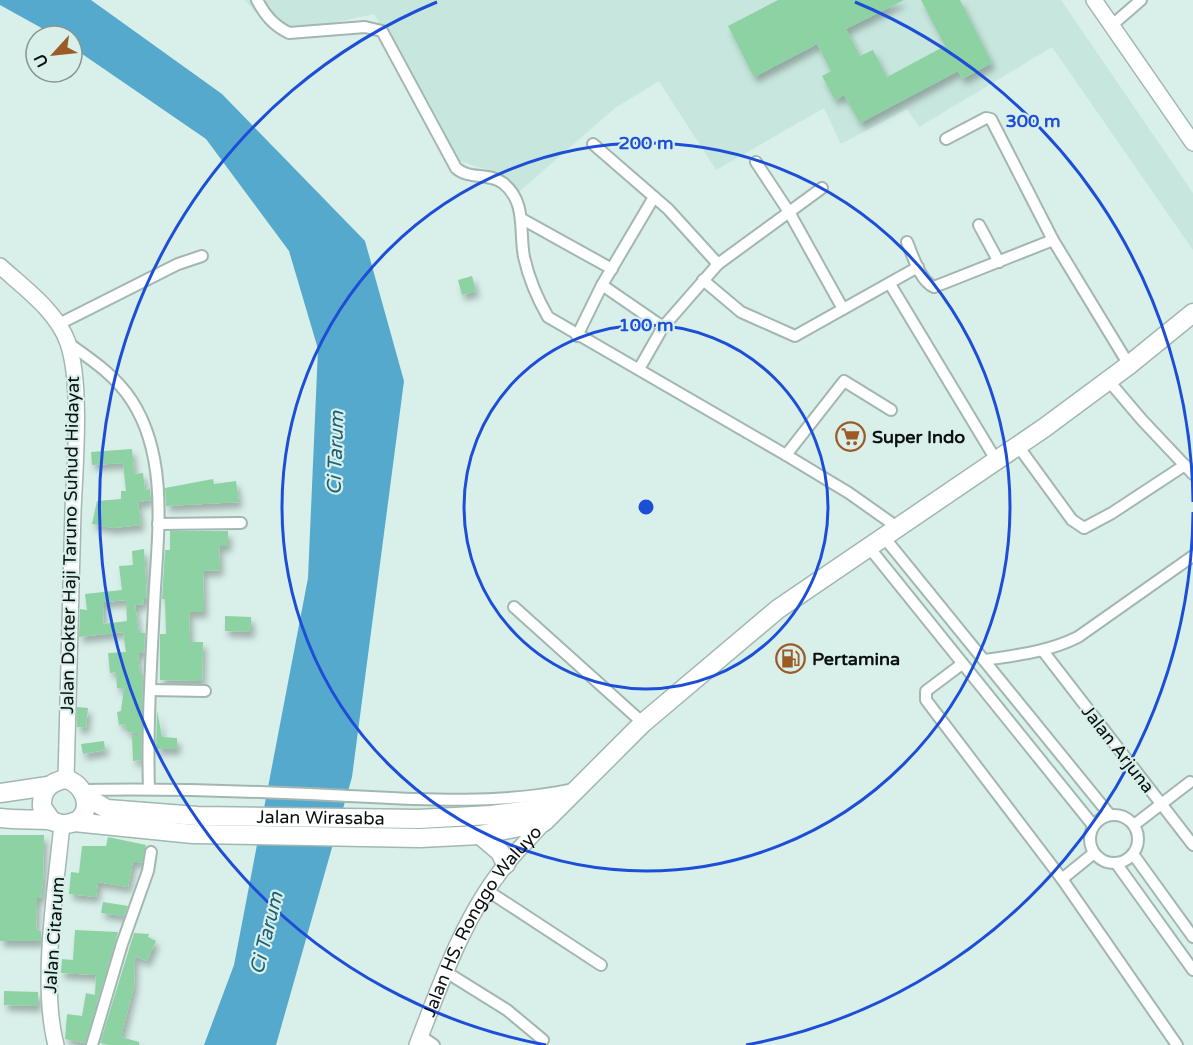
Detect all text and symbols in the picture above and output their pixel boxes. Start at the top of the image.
north arrow [24,24,84,84]
text: U [30,50,53,70]
text: 300 m [1005,110,1061,132]
text: 200 m [618,132,674,154]
text: 100 m [618,314,674,336]
street label: Jalan Dokter Haji Taruno Suhud Hidayat [56,376,84,714]
water label: Ci Tarum [323,410,349,495]
supermarket icon: Super Indo [835,421,867,453]
place label: Super Indo [872,426,965,448]
centre of rings [636,497,656,517]
fuel station icon: Pertamina [775,643,807,675]
place label: Pertamina [812,648,900,670]
street label: Jalan Arjuna [1077,701,1159,797]
street label: Jalan Wirasaba [256,806,385,830]
street label: Jalan HS. Ronggo Waluyo [418,821,547,1020]
street label: Jalan Citarum [39,876,69,994]
water label: Ci Tarum [245,889,289,977]

